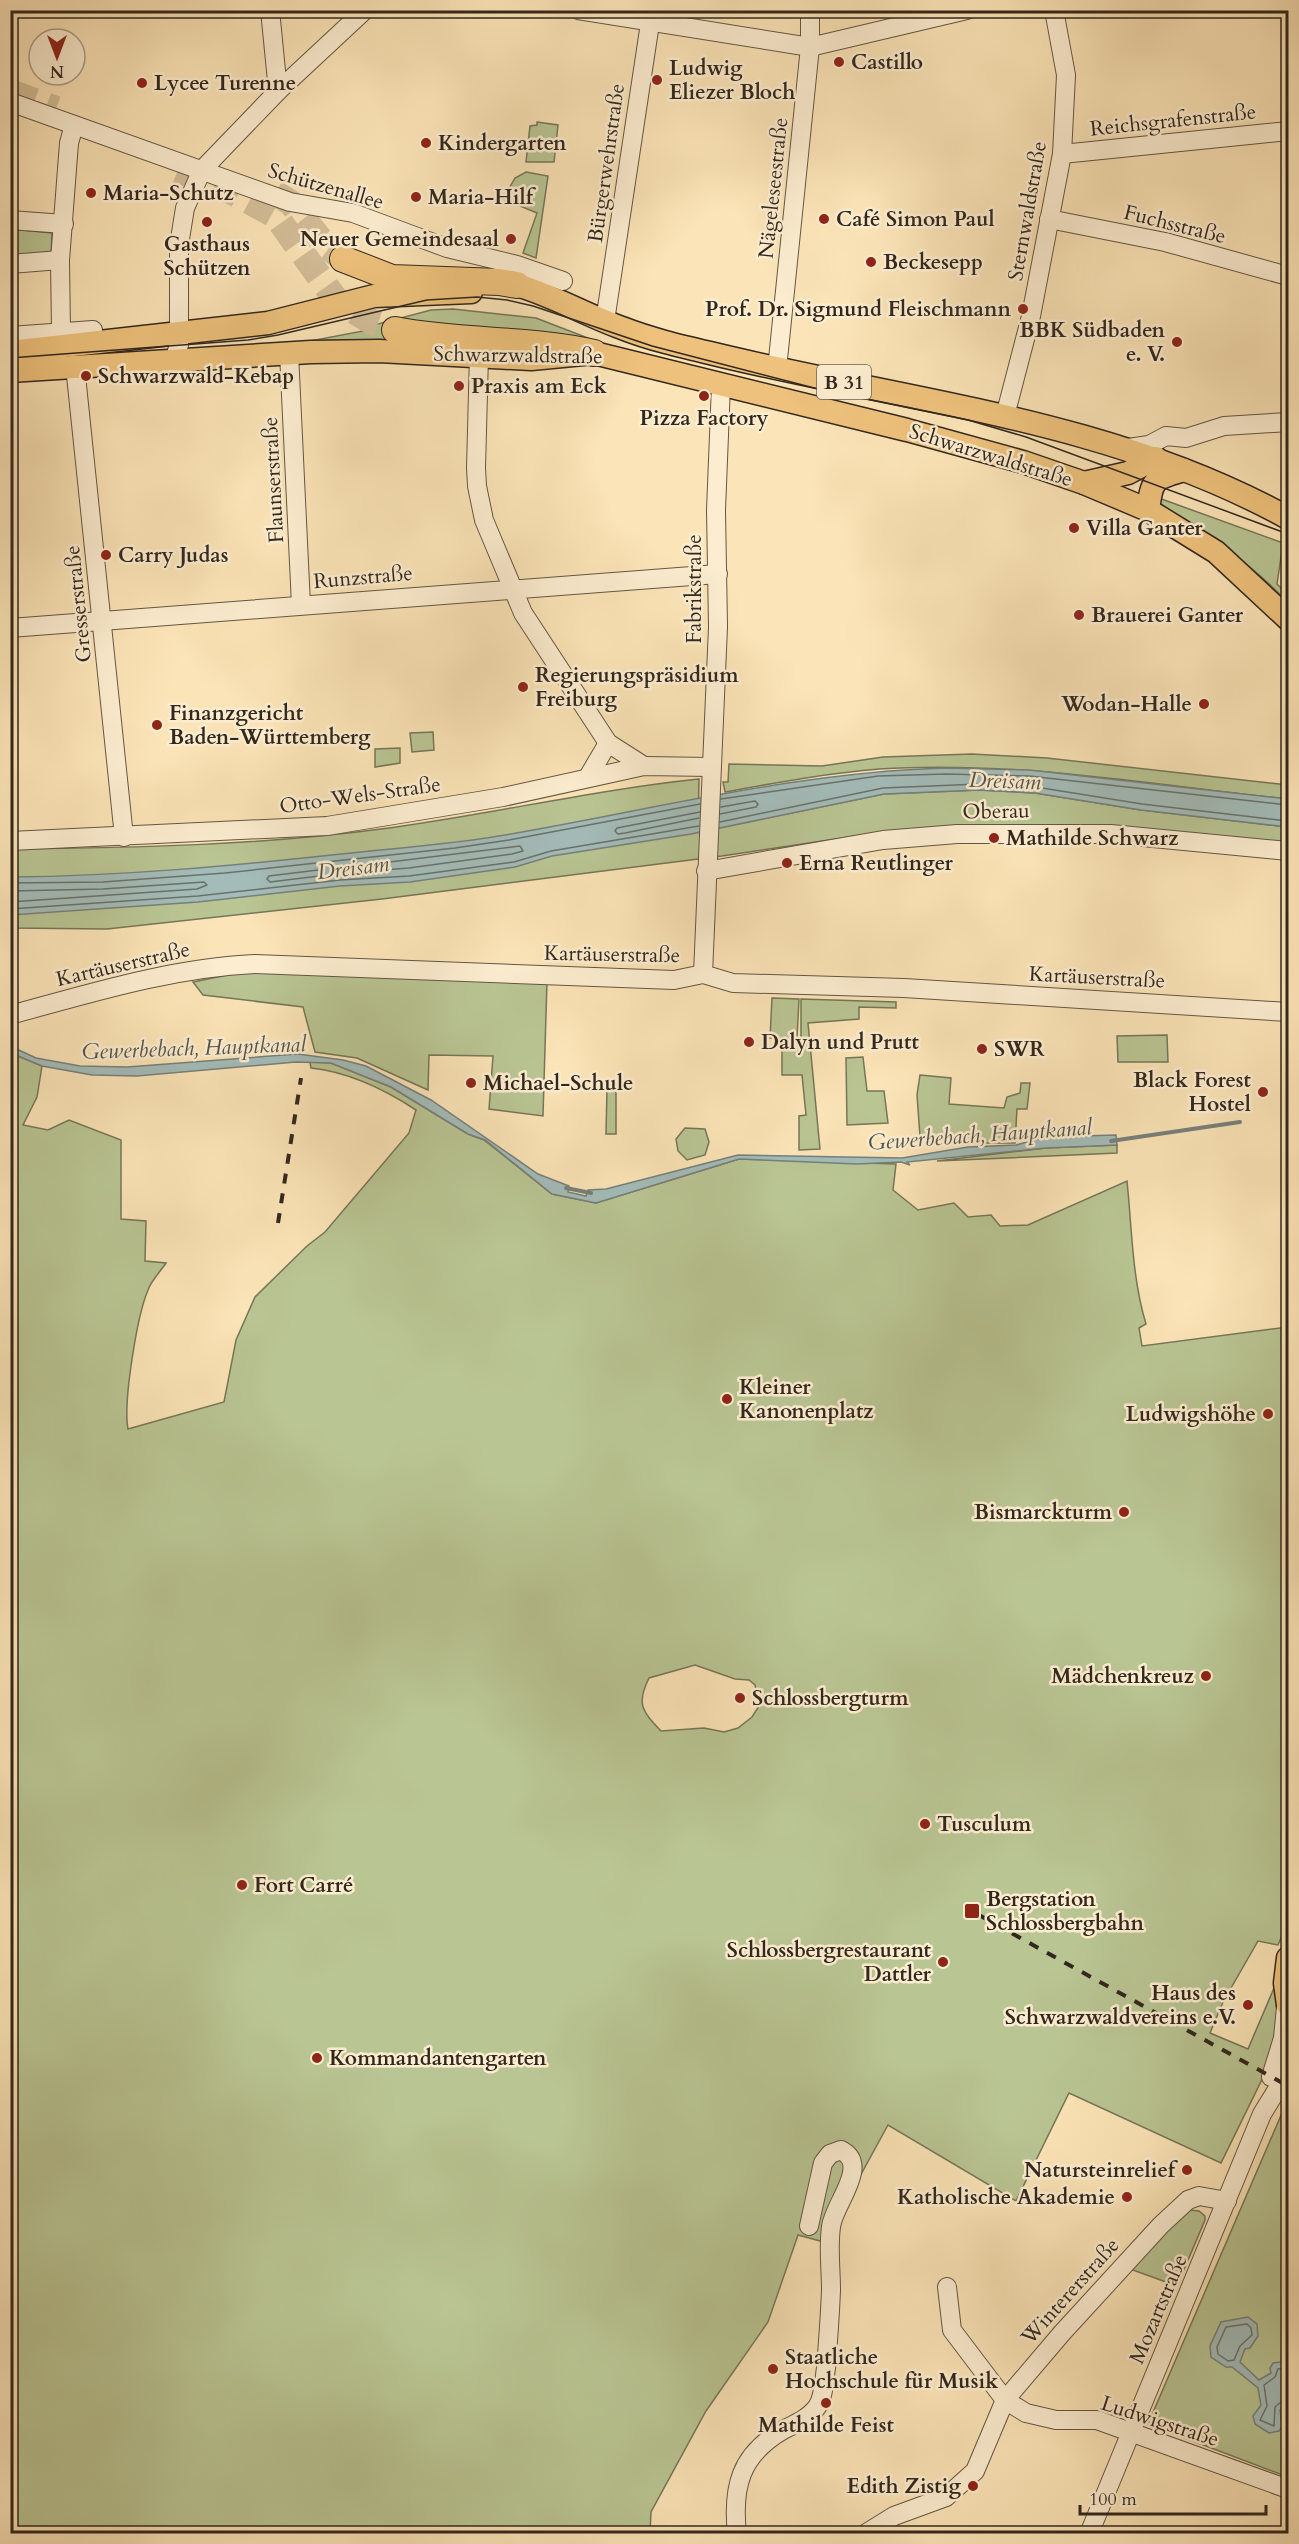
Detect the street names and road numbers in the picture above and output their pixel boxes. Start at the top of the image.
street label: Bürgerwehrstraße [581,82,632,245]
street label: Reichsgrafenstraße [1089,97,1258,144]
street label: Nägeleseestraße [752,116,795,260]
street label: Sternwaldstraße [1001,139,1054,283]
street label: Schützenallee [264,156,387,217]
street label: Fuchsstraße [1121,198,1229,251]
street label: Schwarzwaldstraße [433,340,603,371]
road number: B 31 [817,365,871,399]
street label: Flaunserstraße [256,416,291,544]
street label: Schwarzwaldstraße [906,417,1076,494]
street label: Fabrikstraße [680,534,709,644]
street label: Gresserstraße [58,544,99,664]
street label: Runzstraße [312,559,414,596]
street label: Otto-Wels-Straße [278,770,443,821]
street label: Oberau [962,796,1030,827]
street label: Kartäuserstraße [53,935,193,994]
street label: Kartäuserstraße [544,939,680,970]
street label: Kartäuserstraße [1028,959,1166,996]
street label: Wintererstraße [1014,2232,1126,2352]
street label: Mozartstraße [1122,2250,1195,2368]
street label: Ludwigstraße [1097,2389,1223,2454]

